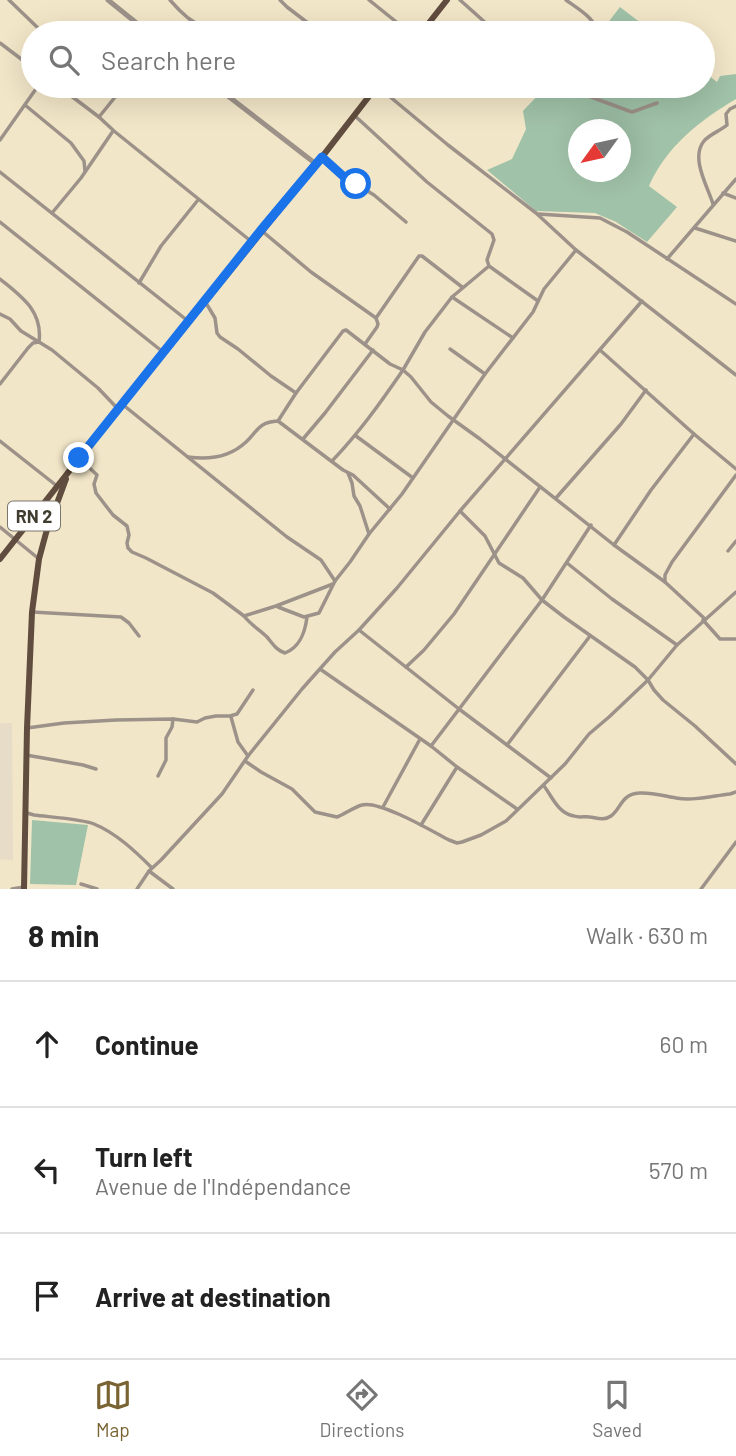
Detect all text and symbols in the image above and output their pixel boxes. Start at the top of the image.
search box [21,21,715,98]
icon: search [45,41,83,79]
text: Search here [101,44,236,75]
north arrow [568,119,631,182]
route start [340,168,371,199]
route end [63,442,94,473]
road number: RN 2 [8,502,60,530]
text: 8 min [28,917,99,953]
text: Walk · 630 m [586,921,708,949]
icon: ahead [28,1025,66,1063]
text: Continue [95,1029,199,1060]
text: 60 m [660,1030,708,1058]
text: Turn left [95,1141,193,1172]
icon: left [28,1151,66,1189]
text: 570 m [649,1156,708,1184]
text: Avenue de l'Indépendance [95,1172,351,1200]
icon: arrive [28,1277,66,1315]
text: Arrive at destination [95,1281,331,1312]
tab: Map [94,1376,132,1441]
tab: Directions [320,1376,405,1441]
tab: Saved [592,1376,642,1441]

